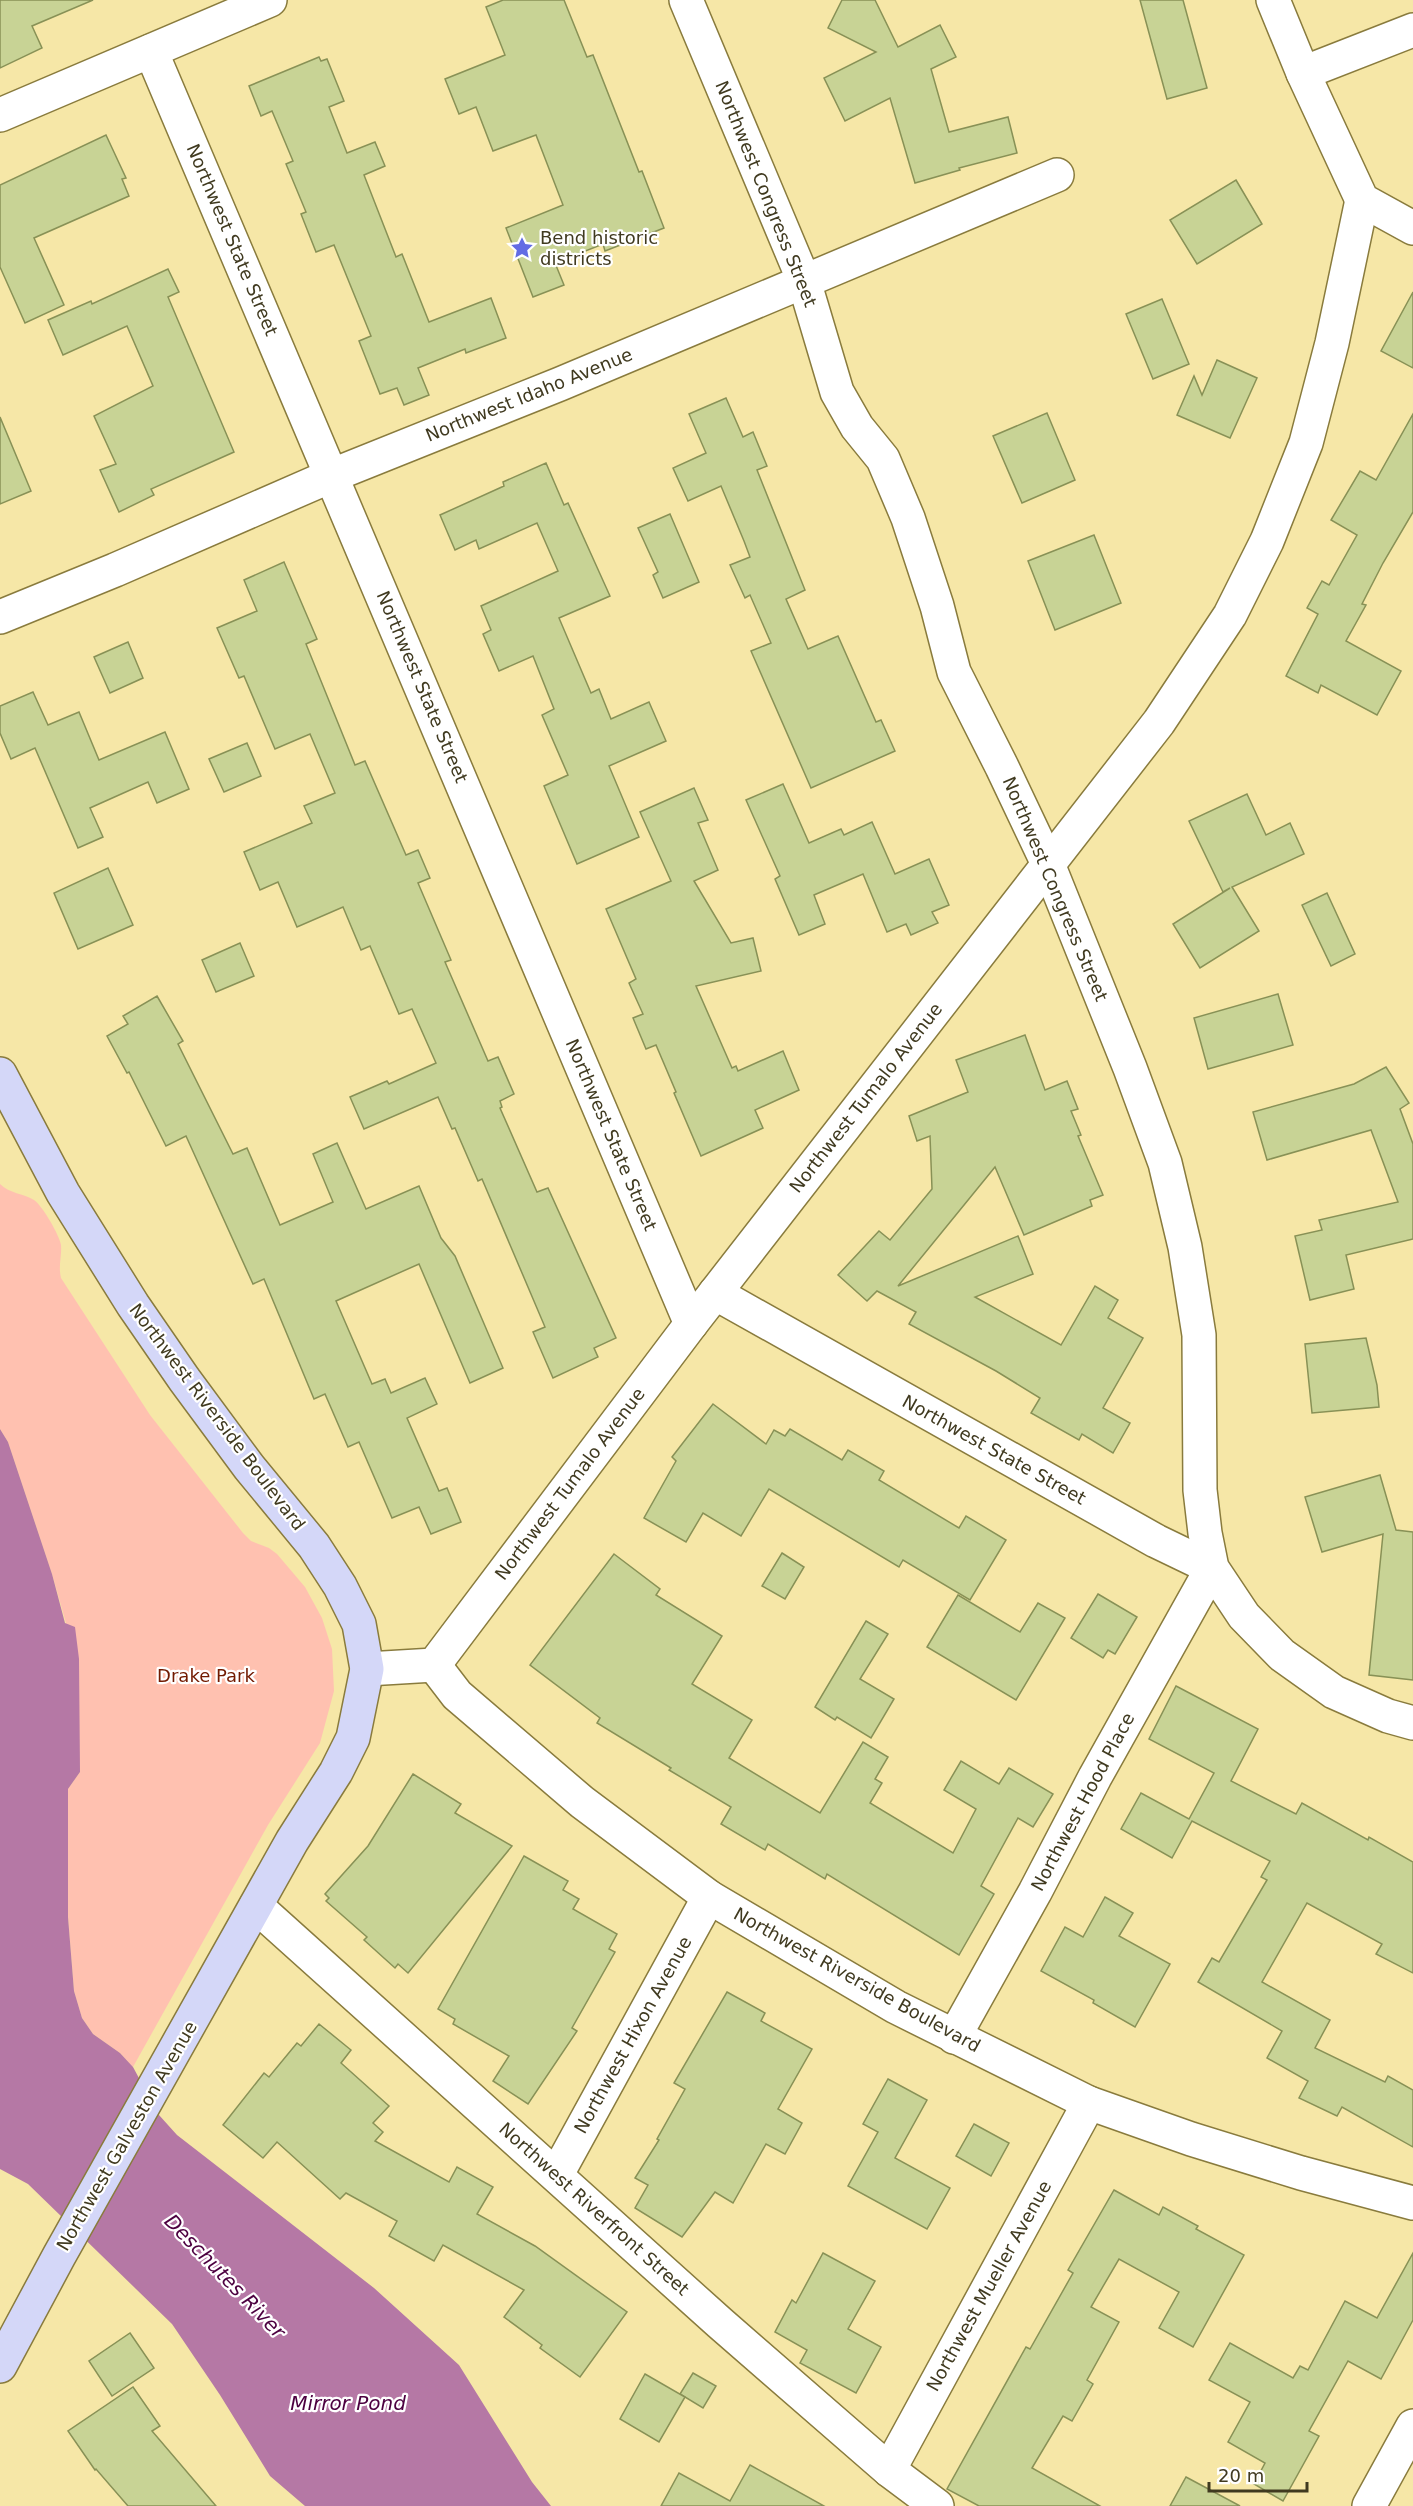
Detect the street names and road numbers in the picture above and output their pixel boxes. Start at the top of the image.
street label: Northwest Congress Street [711,78,822,310]
street label: Northwest State Street [182,141,282,339]
street label: Northwest Idaho Avenue [422,343,635,446]
street label: Northwest State Street [372,588,472,786]
street label: Northwest Congress Street [999,773,1112,1004]
street label: Northwest Tumalo Avenue [785,999,946,1197]
street label: Northwest State Street [561,1036,661,1234]
street label: Northwest Riverside Boulevard [125,1299,310,1534]
street label: Northwest Tumalo Avenue [490,1383,649,1584]
street label: Northwest State Street [899,1390,1090,1509]
street label: Northwest Hood Place [1027,1709,1139,1894]
street label: Northwest Riverside Boulevard [730,1903,984,2056]
street label: Northwest Hixon Avenue [570,1933,696,2137]
street label: Northwest Galveston Avenue [52,2017,201,2254]
street label: Northwest Riverfront Street [495,2118,694,2299]
street label: Northwest Mueller Avenue [922,2177,1055,2395]

